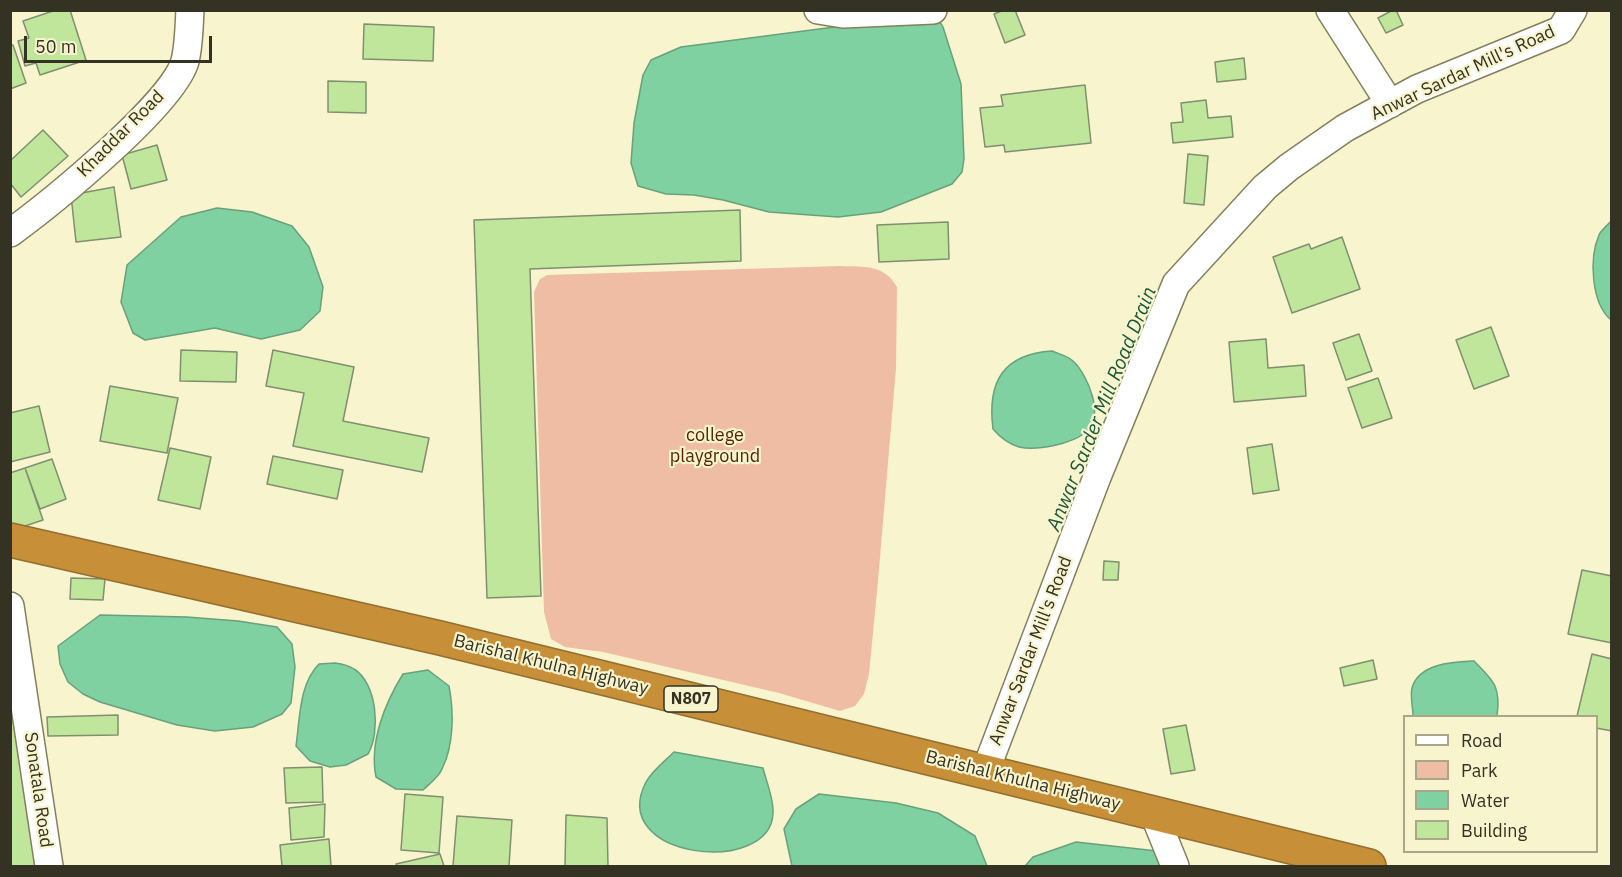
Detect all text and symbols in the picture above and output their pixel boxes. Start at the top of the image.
street label: Anwar Sardar Mill's Road [1367,21,1559,125]
scale bar [27,24,214,62]
text: 50 m [35,35,77,58]
street label: Khaddar Road [73,86,169,182]
water label: Anwar Sarder Mill Road Drain [1042,283,1162,535]
park label: college playground [670,425,760,468]
street label: Anwar Sardar Mill's Road [985,553,1077,749]
street label: Barishal Khulna Highway [451,630,651,700]
road number: N807 [664,686,718,712]
legend [1403,715,1598,853]
text: Road [1461,729,1502,752]
street label: Sonatala Road [19,731,57,849]
street label: Barishal Khulna Highway [923,746,1123,816]
text: Park [1461,759,1497,782]
text: Water [1461,789,1509,812]
text: Building [1461,819,1527,842]

